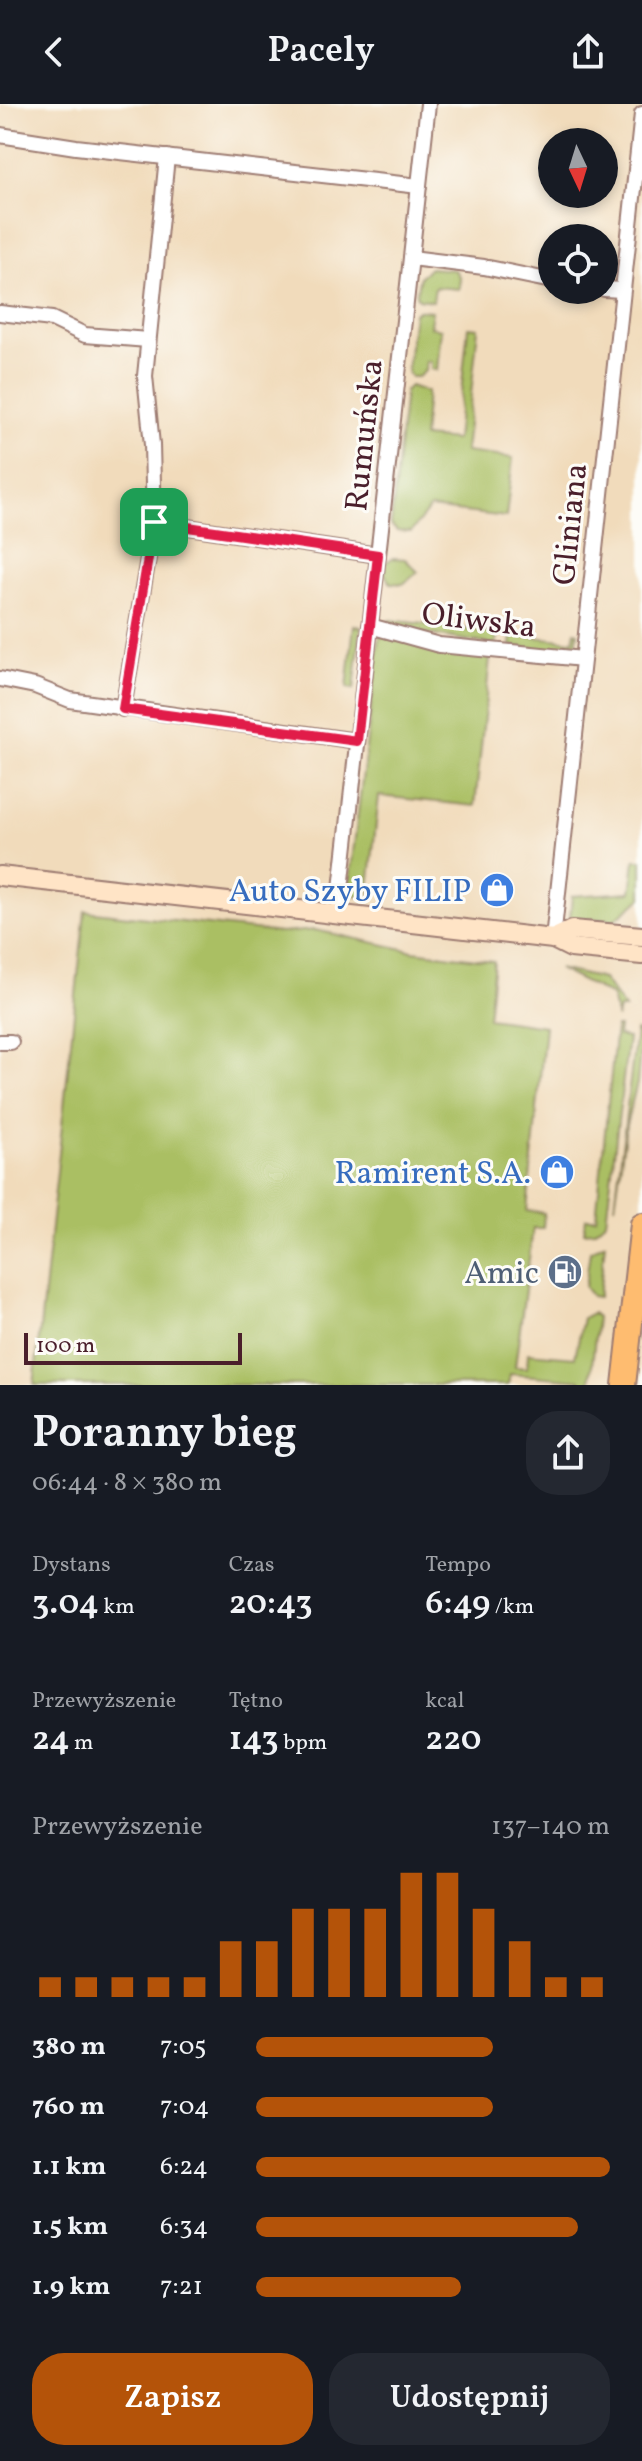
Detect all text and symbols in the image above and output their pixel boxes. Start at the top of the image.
text: Pacely [267,27,375,77]
icon: back [32,30,76,74]
icon: share [566,30,610,74]
north arrow [538,128,618,208]
map controls [538,128,618,304]
button: locate [538,224,618,304]
street label: Rumuńska [336,357,396,513]
street label: Gliniana [544,461,600,587]
pin [120,488,188,556]
icon: arrive [132,500,176,544]
street label: Oliwska [419,593,538,651]
place label: Auto Szyby FILIP [229,871,471,915]
shop icon: Auto Szyby FILIP [478,871,516,909]
place label: Ramirent S.A. [335,1153,531,1197]
shop icon: Ramirent S.A. [538,1153,576,1191]
place label: Amic [464,1253,539,1297]
fuel station icon: Amic [546,1253,584,1291]
scale bar [24,1329,242,1365]
text: 100 m [36,1331,95,1362]
text: Poranny bieg [32,1404,297,1465]
button: share [526,1411,610,1495]
text: 06:44 · 8 × 380 m [32,1465,222,1501]
text: Dystans [32,1550,111,1581]
text: Czas [229,1550,274,1581]
text: Tempo [425,1550,491,1581]
text: 3.04 [32,1581,99,1628]
text: 20:43 [229,1581,313,1628]
text: 6:49 [425,1581,490,1628]
text: km [99,1592,135,1623]
text: /km [490,1592,534,1623]
text: Przewyższenie [32,1686,176,1717]
text: Tętno [229,1686,283,1717]
text: kcal [425,1686,464,1717]
text: 24 [32,1717,70,1764]
text: 143 [229,1717,279,1764]
text: 220 [425,1717,482,1764]
text: m [70,1728,94,1759]
text: bpm [279,1728,327,1759]
text: Przewyższenie [32,1809,202,1845]
text: 137–140 m [491,1809,610,1845]
text: 380 m [32,2029,106,2065]
text: 7:05 [160,2029,207,2065]
text: 760 m [32,2089,105,2125]
text: 7:04 [160,2089,209,2125]
text: 1.1 km [32,2149,106,2185]
text: 6:24 [160,2149,208,2185]
text: 1.5 km [32,2209,108,2245]
text: 6:34 [160,2209,208,2245]
text: 1.9 km [32,2269,110,2305]
text: 7:21 [160,2269,203,2305]
button: Zapisz [32,2353,313,2445]
button: Udostępnij [329,2353,610,2445]

